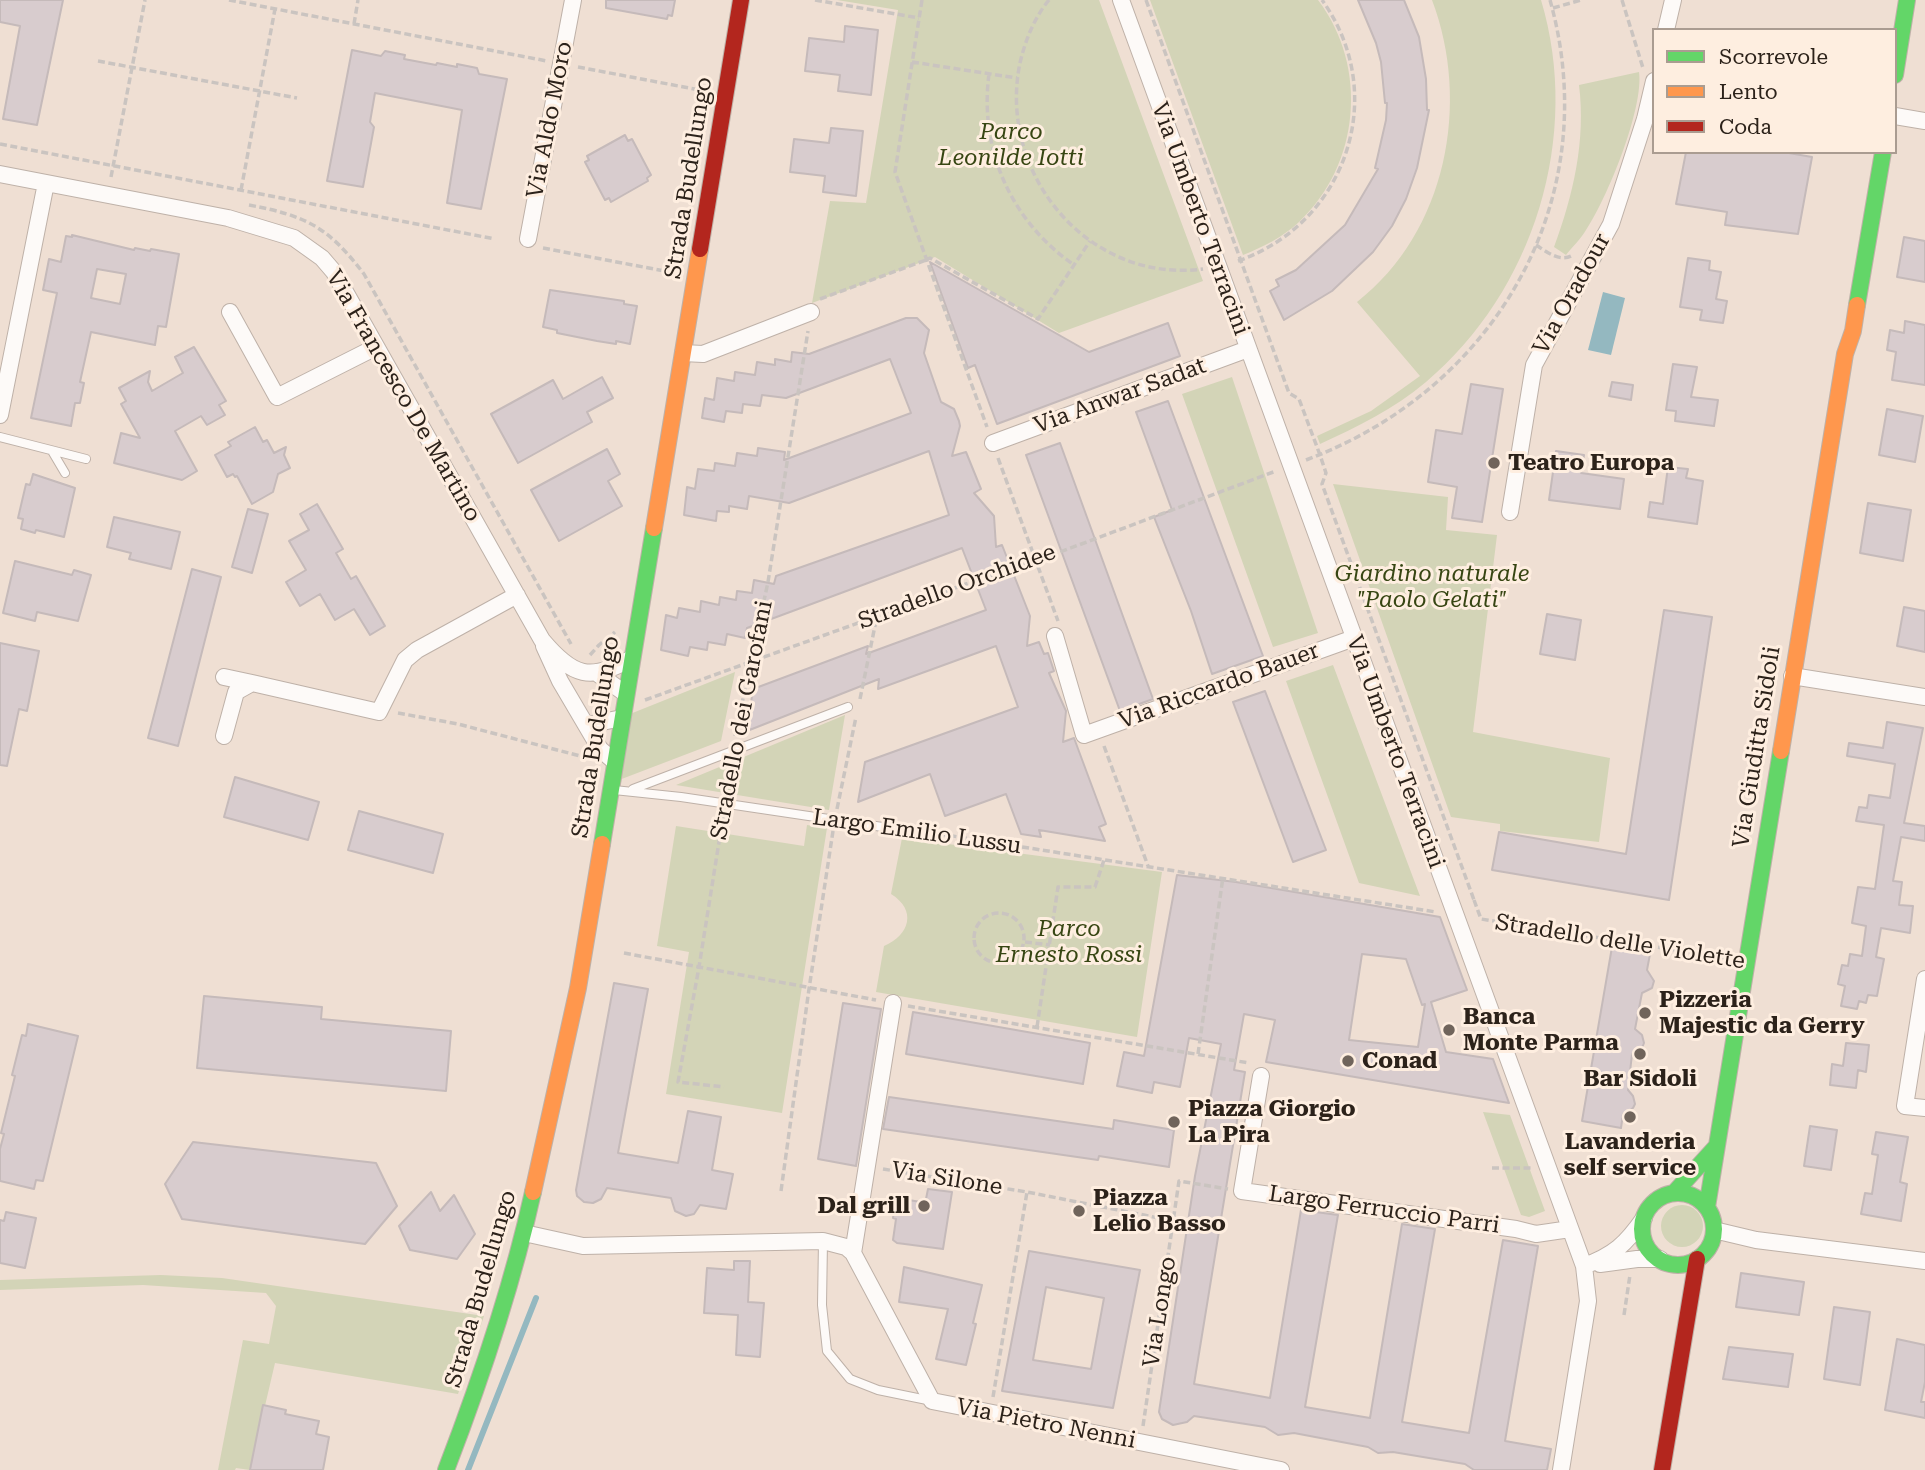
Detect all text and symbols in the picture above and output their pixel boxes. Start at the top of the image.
legend [1652,28,1897,154]
street label: Via Aldo Moro [521,39,579,201]
text: Scorrevole [1719,45,1828,69]
street label: Strada Budellungo [659,75,719,281]
text: Lento [1719,80,1778,104]
street label: Via Umberto Terracini [1145,99,1255,339]
text: Coda [1719,115,1772,139]
park label: Parco Leonilde Iotti [938,118,1084,172]
street label: Via Oradour [1527,229,1617,359]
street label: Via Francesco De Martino [320,265,486,527]
street label: Via Anwar Sadat [1030,352,1210,440]
place label: Teatro Europa [1508,449,1674,477]
marker: Teatro Europa [1486,455,1502,471]
street label: Stradello Orchidee [854,538,1060,636]
park label: Giardino naturale "Paolo Gelati" [1335,560,1529,614]
street label: Stradello dei Garofani [705,598,779,842]
street label: Via Umberto Terracini [1340,632,1450,872]
street label: Strada Budellungo [566,634,626,840]
street label: Via Riccardo Bauer [1115,637,1323,735]
street label: Via Giuditta Sidoli [1727,644,1787,850]
street label: Largo Emilio Lussu [811,804,1023,860]
street label: Stradello delle Violette [1493,909,1747,975]
park label: Parco Ernesto Rossi [996,915,1142,969]
place label: Pizzeria Majestic da Gerry [1659,986,1865,1040]
place label: Banca Monte Parma [1463,1003,1619,1057]
marker: Pizzeria Majestic da Gerry [1637,1005,1653,1021]
marker: Banca Monte Parma [1441,1022,1457,1038]
marker: Bar Sidoli [1632,1046,1648,1062]
place label: Conad [1362,1047,1437,1075]
marker: Conad [1340,1053,1356,1069]
place label: Bar Sidoli [1583,1065,1697,1093]
place label: Piazza Giorgio La Pira [1188,1095,1356,1149]
marker: Lavanderia self service [1622,1109,1638,1125]
marker: Piazza Giorgio La Pira [1166,1114,1182,1130]
place label: Lavanderia self service [1564,1128,1696,1182]
street label: Via Silone [890,1157,1004,1201]
street label: Largo Ferruccio Parri [1267,1180,1501,1240]
place label: Piazza Lelio Basso [1093,1184,1226,1238]
street label: Strada Budellungo [440,1187,522,1391]
place label: Dal grill [817,1192,910,1220]
marker: Dal grill [916,1198,932,1214]
marker: Piazza Lelio Basso [1071,1203,1087,1219]
street label: Via Longo [1138,1255,1182,1369]
street label: Via Pietro Nenni [954,1393,1138,1455]

